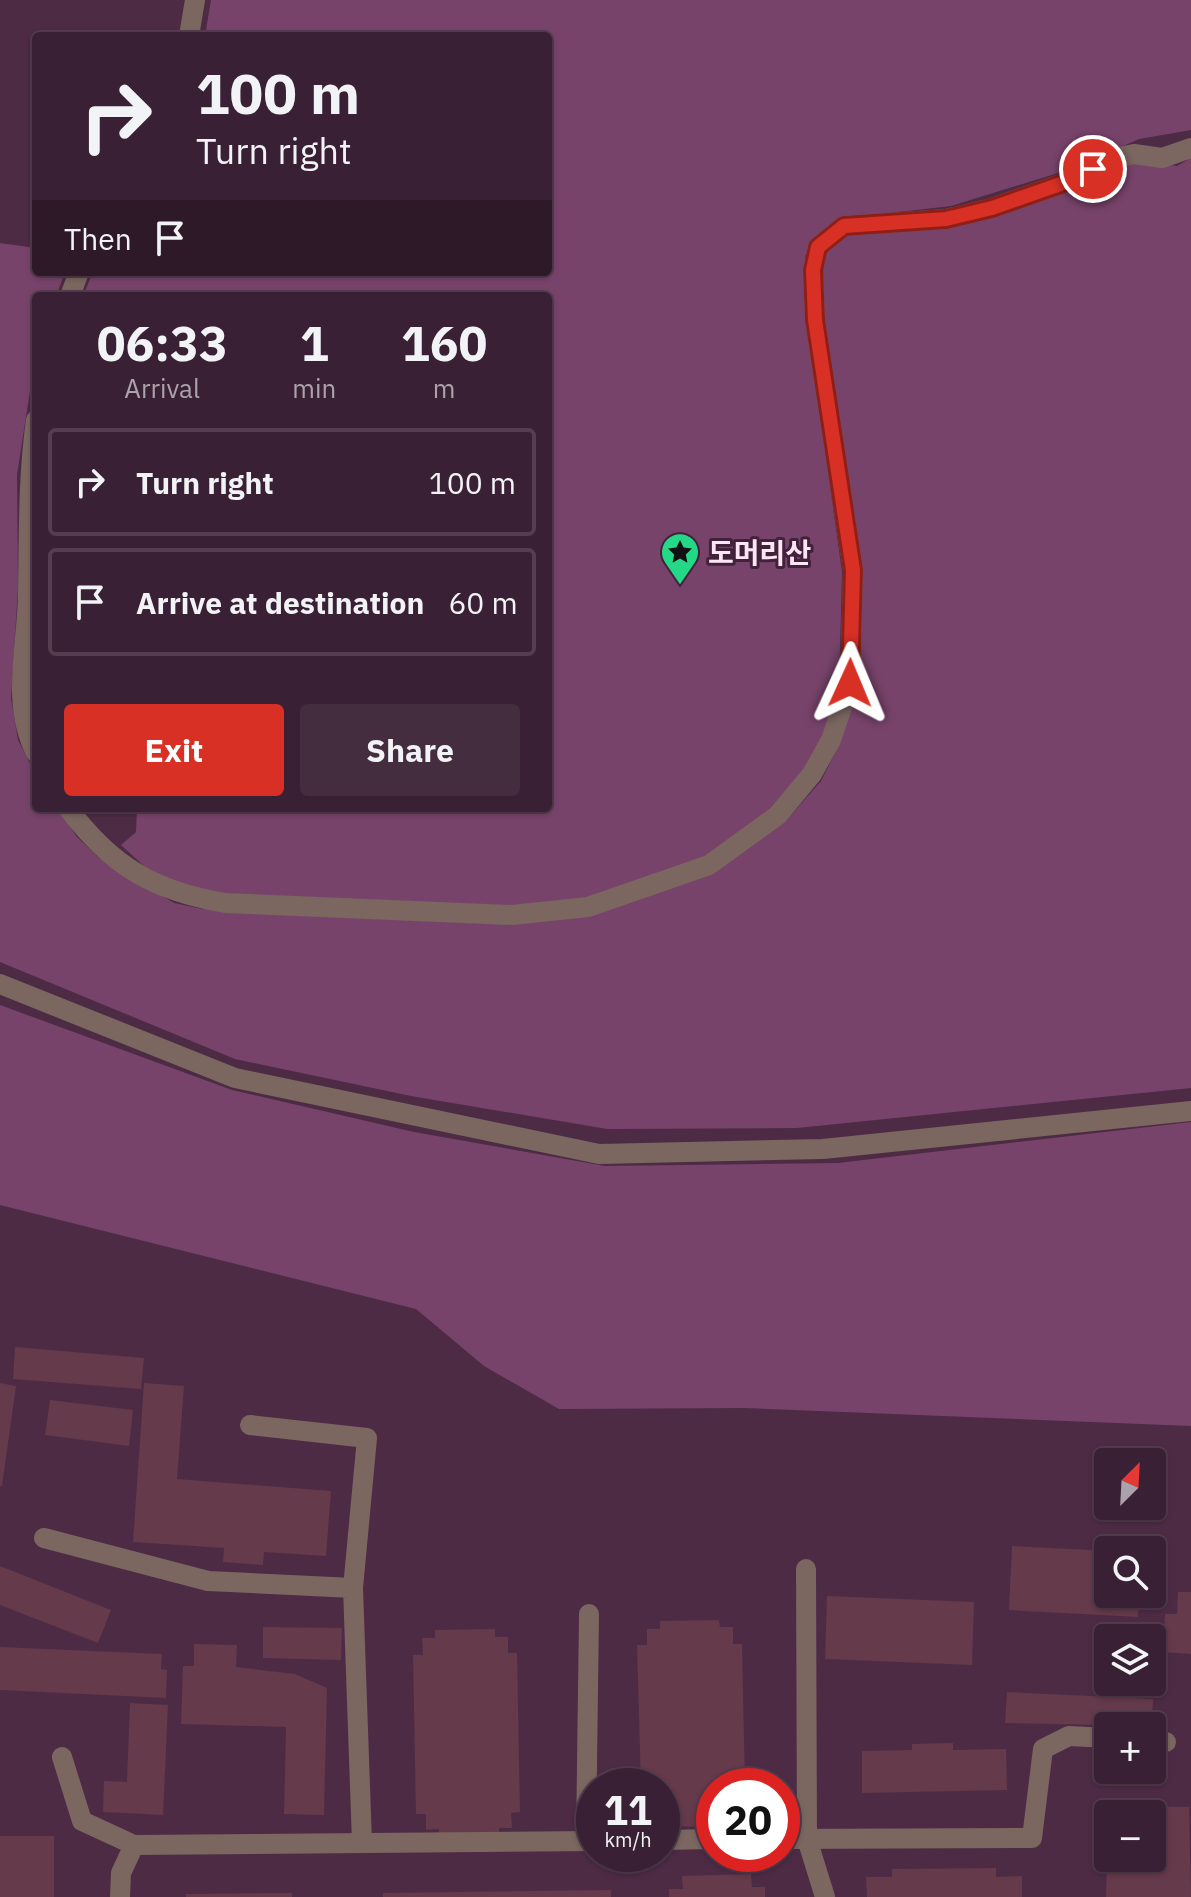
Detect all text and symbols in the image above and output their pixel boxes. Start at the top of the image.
text: 100 m [196,57,360,129]
icon: right [64,64,168,168]
text: Turn right [196,127,352,174]
pin [1059,135,1127,203]
icon: arrive [1071,147,1115,191]
icon: arrive [148,216,192,260]
text: Then [64,219,132,258]
text: 06:33 [97,312,228,374]
text: 1 [300,312,329,374]
text: 160 [401,312,487,374]
text: Arrival [124,371,200,405]
text: min [292,371,336,405]
text: m [433,371,455,405]
icon: right [68,460,112,504]
text: Turn right [136,463,274,502]
text: 100 m [429,463,516,502]
place icon: 도머리산 [659,531,701,586]
place label: 도머리산 [708,534,811,571]
icon: arrive [68,580,112,624]
text: Arrive at destination [136,583,424,622]
text: 60 m [448,583,518,622]
position arrow [808,641,892,725]
button: Exit [64,704,284,796]
button: Share [300,704,520,796]
north arrow [1094,1448,1166,1520]
map controls [1094,1448,1166,1872]
button: search [1094,1536,1166,1608]
button: layers [1094,1624,1166,1696]
button: + [1094,1712,1166,1784]
speed limit sign: 20 [696,1768,800,1872]
text: 11 [604,1784,652,1836]
button: − [1094,1800,1166,1872]
text: km/h [604,1826,652,1853]

